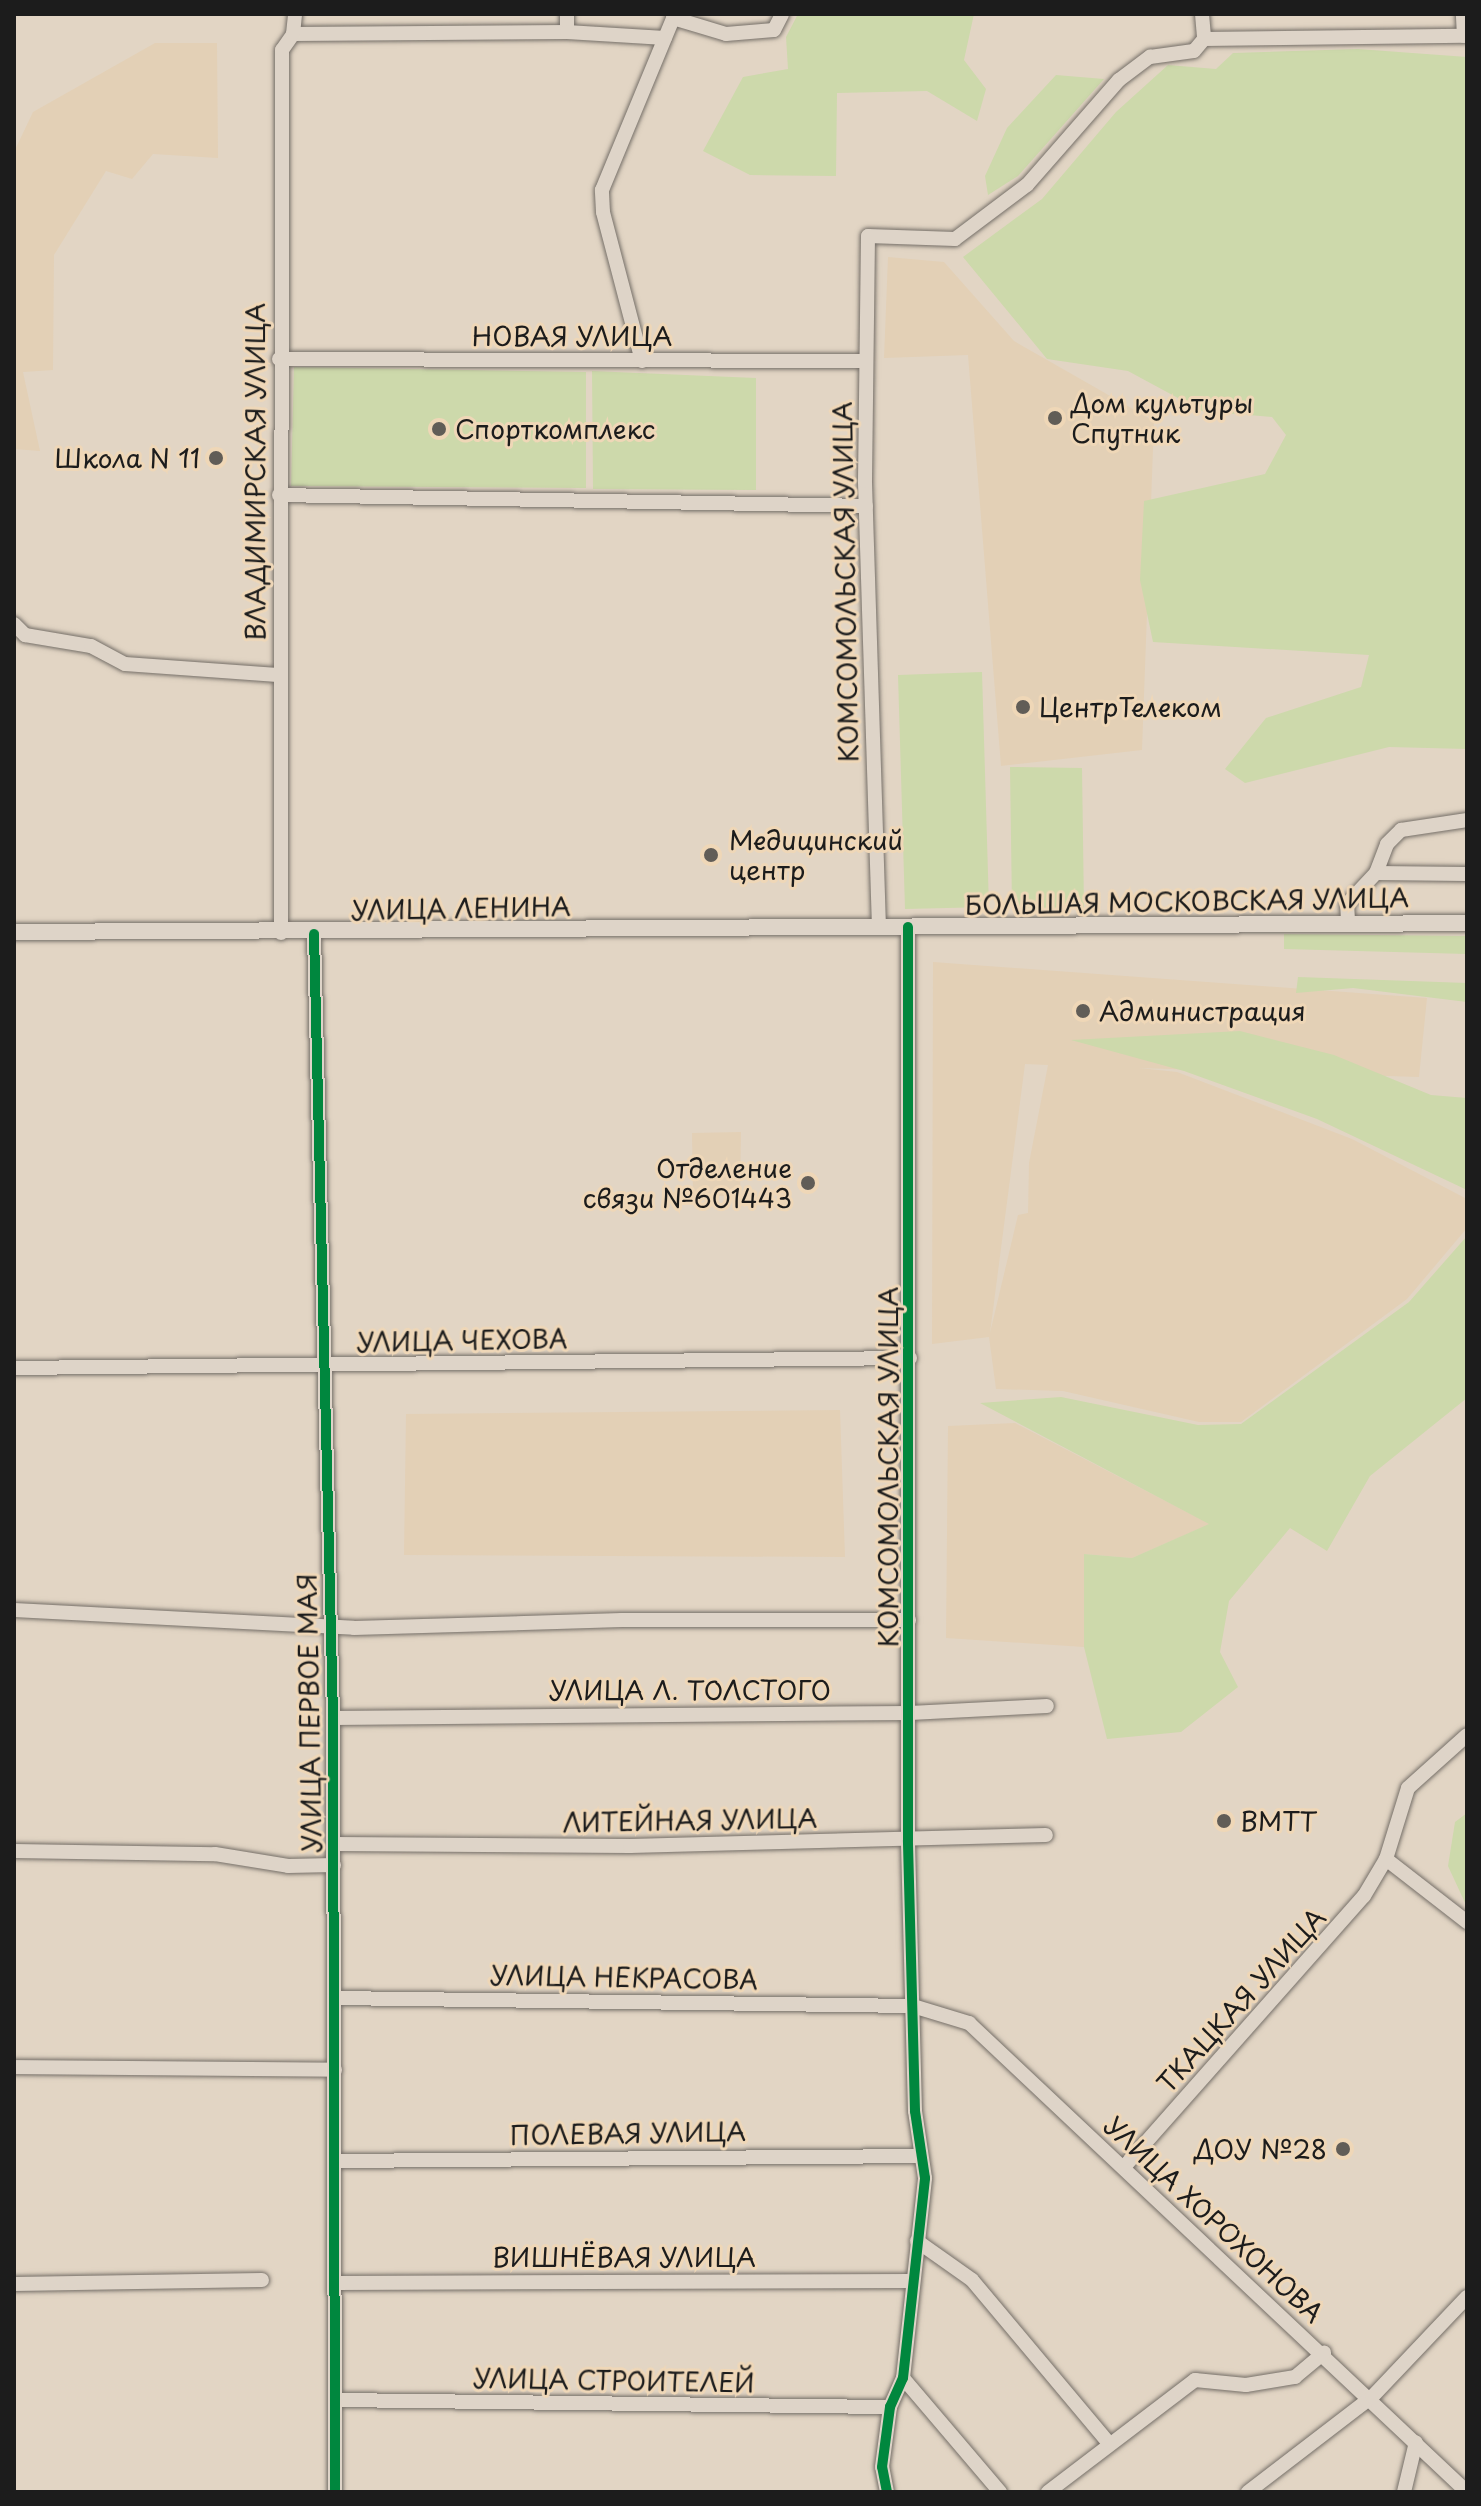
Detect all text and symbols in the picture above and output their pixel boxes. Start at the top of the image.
street label: ВЛАДИМИРСКАЯ УЛИЦА [239,303,271,641]
street label: НОВАЯ УЛИЦА [472,320,672,352]
place label: Дом культуры Спутник [1071,387,1254,448]
street label: КОМСОМОЛЬСКАЯ УЛИЦА [826,402,864,762]
marker: Дом культуры Спутник [1046,409,1064,427]
place label: Спорткомплекс [455,413,655,445]
marker: Спорткомплекс [430,420,448,438]
place label: Школа N 11 [54,442,200,474]
marker: Школа N 11 [207,449,225,467]
place label: ЦентрТелеком [1039,691,1222,723]
marker: ЦентрТелеком [1014,698,1032,716]
place label: Медицинский центр [729,824,903,886]
marker: Медицинский центр [700,844,722,866]
street label: БОЛЬШАЯ МОСКОВСКАЯ УЛИЦА [964,882,1410,920]
street label: УЛИЦА ЛЕНИНА [350,890,572,926]
place label: Администрация [1099,995,1306,1027]
marker: Администрация [1074,1002,1092,1020]
place label: Отделение связи №601443 [582,1152,792,1214]
marker: Отделение связи №601443 [799,1174,817,1192]
street label: КОМСОМОЛЬСКАЯ УЛИЦА [872,1287,904,1647]
street label: УЛИЦА ЧЕХОВА [356,1323,568,1357]
street label: УЛИЦА ПЕРВОЕ МАЯ [291,1572,327,1854]
street label: УЛИЦА Л. ТОЛСТОГО [548,1674,832,1706]
street label: ЛИТЕЙНАЯ УЛИЦА [563,1802,817,1838]
place label: ВМТТ [1240,1805,1317,1837]
marker: ВМТТ [1215,1812,1233,1830]
street label: ТКАЦКАЯ УЛИЦА [1150,1902,1332,2098]
street label: УЛИЦА НЕКРАСОВА [489,1959,759,1995]
street label: УЛИЦА ХОРОХОНОВА [1097,2108,1331,2330]
street label: ПОЛЕВАЯ УЛИЦА [510,2115,746,2151]
place label: ДОУ №28 [1194,2133,1327,2165]
marker: ДОУ №28 [1334,2140,1352,2158]
street label: ВИШНЁВАЯ УЛИЦА [493,2241,755,2273]
street label: УЛИЦА СТРОИТЕЛЕЙ [472,2362,756,2398]

